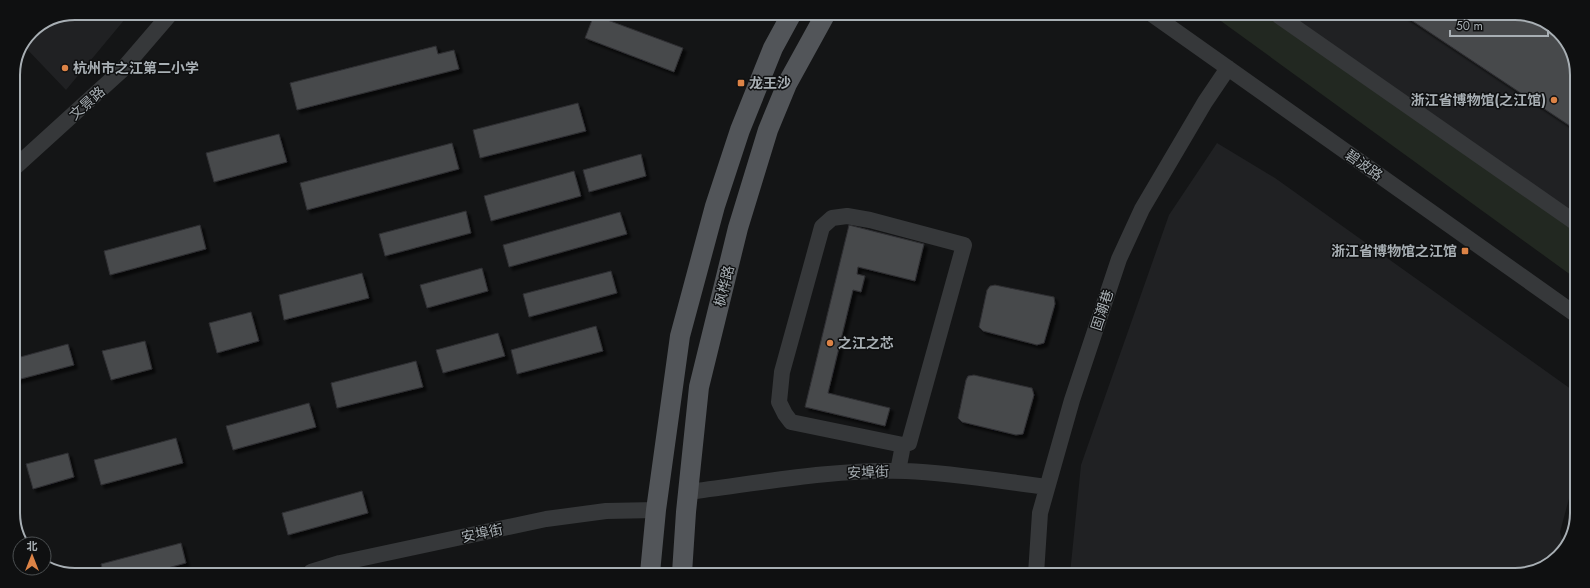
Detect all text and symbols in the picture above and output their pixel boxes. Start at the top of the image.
scale bar [1450,12,1548,38]
text: 50 m [1456,17,1483,35]
place label: 杭州市之江第二小学 [73,58,199,78]
marker: 杭州市之江第二小学 [60,63,70,73]
place label: 龙王沙 [749,73,791,93]
marker: 龙王沙 [736,78,746,88]
street label: 文景路 [65,82,109,124]
place label: 浙江省博物馆(之江馆) [1410,90,1546,110]
marker: 浙江省博物馆(之江馆) [1549,95,1559,105]
street label: 碧波路 [1341,145,1387,185]
place label: 浙江省博物馆之江馆 [1331,241,1457,261]
marker: 浙江省博物馆之江馆 [1460,246,1470,256]
street label: 枫桦路 [709,263,739,309]
street label: 固潮巷 [1086,287,1118,333]
place label: 之江之芯 [838,333,894,353]
marker: 之江之芯 [825,338,835,348]
street label: 安埠街 [847,461,889,483]
street label: 安埠街 [459,519,505,547]
north arrow [12,536,52,576]
text: 北 [27,538,38,554]

